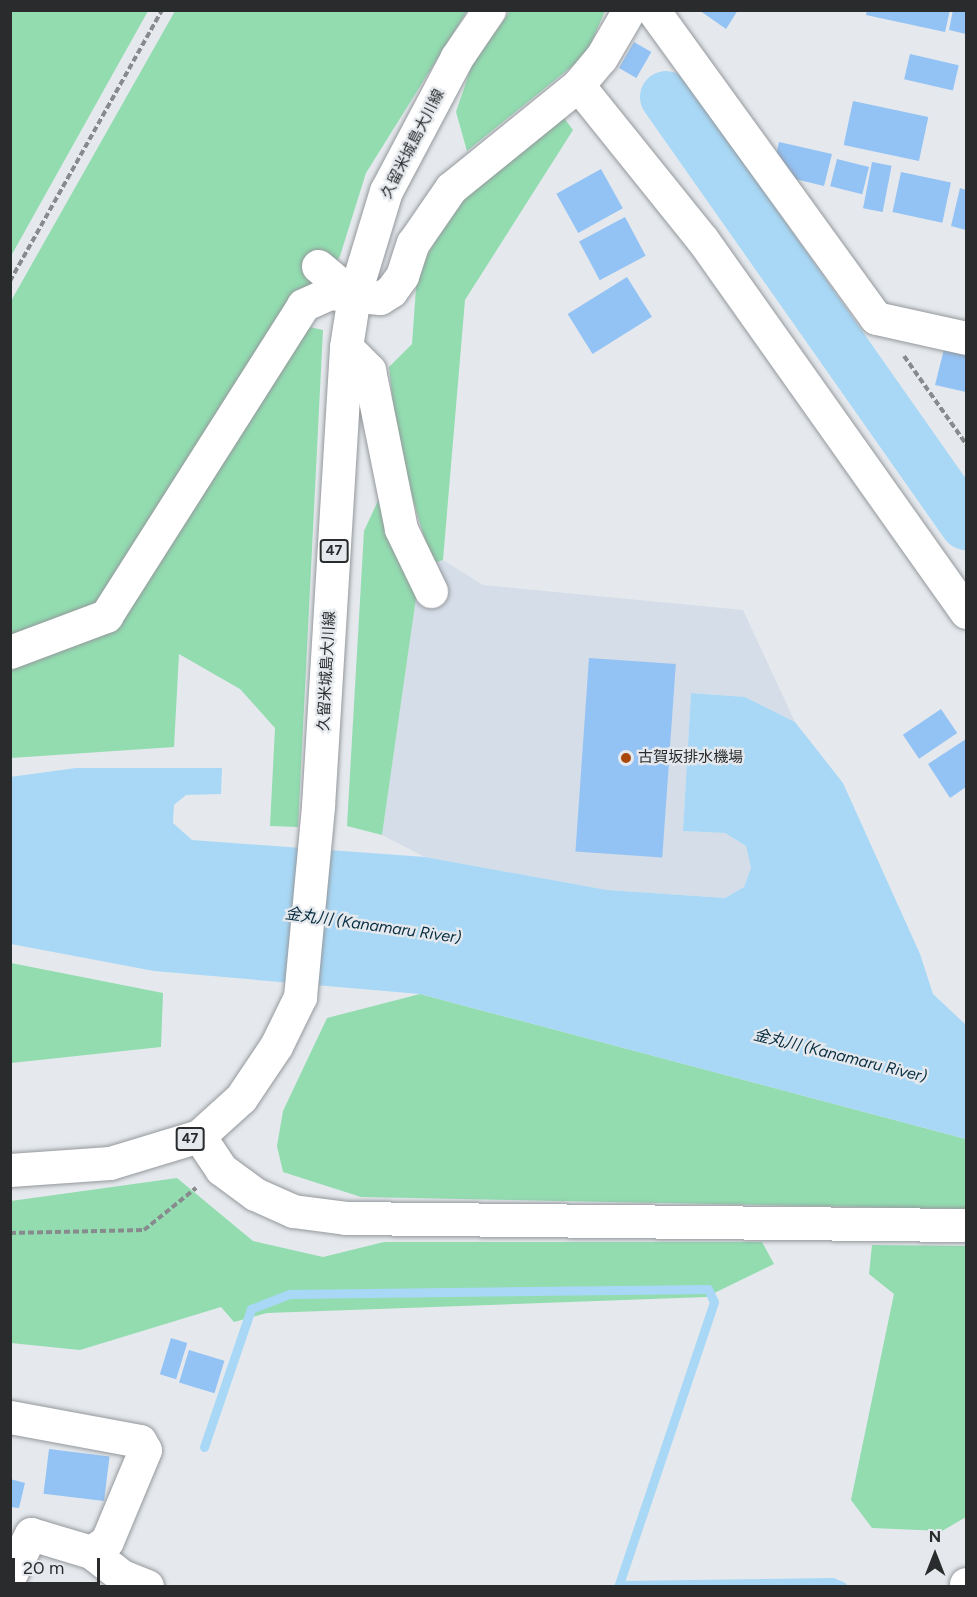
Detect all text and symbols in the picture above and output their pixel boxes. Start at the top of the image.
street label: 久留米城島大川線 [378,86,448,202]
road number: 47 [319,540,349,562]
street label: 久留米城島大川線 [315,611,339,731]
place label: 古賀坂排水機場 [638,749,743,767]
marker: 古賀坂排水機場 [619,751,633,765]
water label: 金丸川 (Kanamaru River) [284,904,462,948]
water label: 金丸川 (Kanamaru River) [751,1025,929,1087]
road number: 47 [175,1128,205,1150]
north arrow [905,1525,965,1585]
text: N [929,1527,941,1546]
scale bar [15,1546,104,1584]
text: 20 m [23,1557,64,1579]

